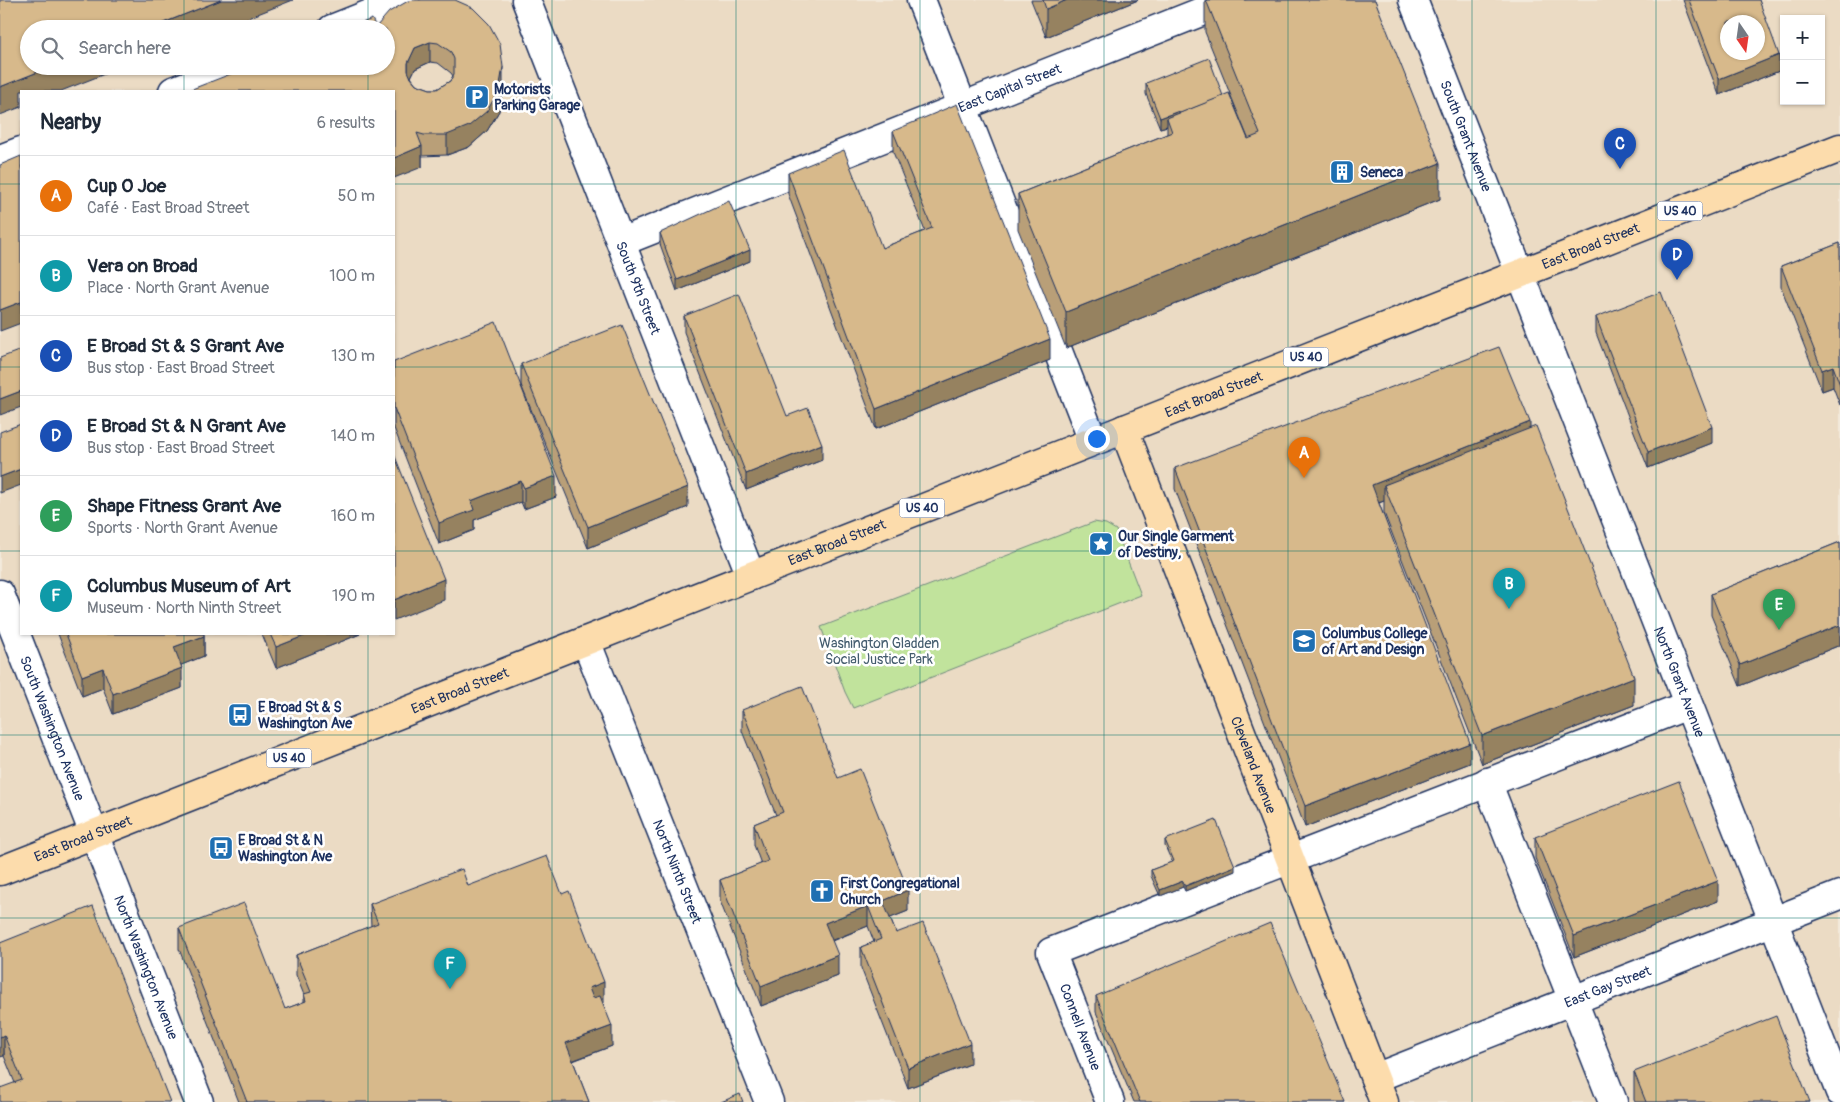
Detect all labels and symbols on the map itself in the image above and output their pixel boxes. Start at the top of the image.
north arrow [1720,15,1765,60]
street label: East Capital Street [955,60,1064,116]
street label: South Grant Avenue [1437,78,1496,194]
place label: Motorists Parking Garage [494,81,581,114]
parking icon: Motorists Parking Garage [464,84,490,110]
pin: C [1604,128,1636,169]
building icon: Seneca [1329,159,1355,185]
place label: Seneca [1360,164,1404,181]
road number: US 40 [1658,202,1702,220]
street label: East Broad Street [1539,219,1642,273]
street label: South 9th Street [613,239,664,337]
pin: D [1661,239,1693,280]
road number: US 40 [1284,348,1328,367]
street label: East Broad Street [1162,367,1265,421]
your location [1084,426,1110,452]
pin: A [1288,437,1320,478]
road number: US 40 [900,498,944,518]
street label: East Broad Street [785,515,888,569]
place label: Our Single Garment of Destiny, [1117,528,1234,561]
place icon: Our Single Garment of Destiny, [1088,531,1114,557]
pin: B [1493,568,1525,609]
pin: E [1763,589,1795,630]
street label: North Grant Avenue [1650,624,1709,740]
place label: Columbus College of Art and Design [1321,625,1429,658]
school or university icon: Columbus College of Art and Design [1291,628,1317,654]
park label: Washington Gladden Social Justice Park [819,635,939,668]
street label: South Washington Avenue [17,653,89,803]
street label: East Broad Street [409,663,511,717]
place label: E Broad St & S Washington Ave [258,699,353,732]
bus stop icon: E Broad St & S Washington Ave [227,702,253,728]
street label: Cleveland Avenue [1227,714,1280,816]
road number: US 40 [266,748,312,768]
street label: East Broad Street [32,812,134,865]
street label: North Ninth Street [649,817,706,926]
place label: E Broad St & N Washington Ave [238,832,333,865]
bus stop icon: E Broad St & N Washington Ave [208,835,234,861]
place label: First Congregational Church [840,875,960,908]
church icon: First Congregational Church [809,878,835,904]
street label: North Washington Avenue [110,893,182,1042]
pin: F [434,948,466,989]
street label: East Gay Street [1562,962,1654,1011]
street label: Connell Avenue [1056,981,1104,1073]

